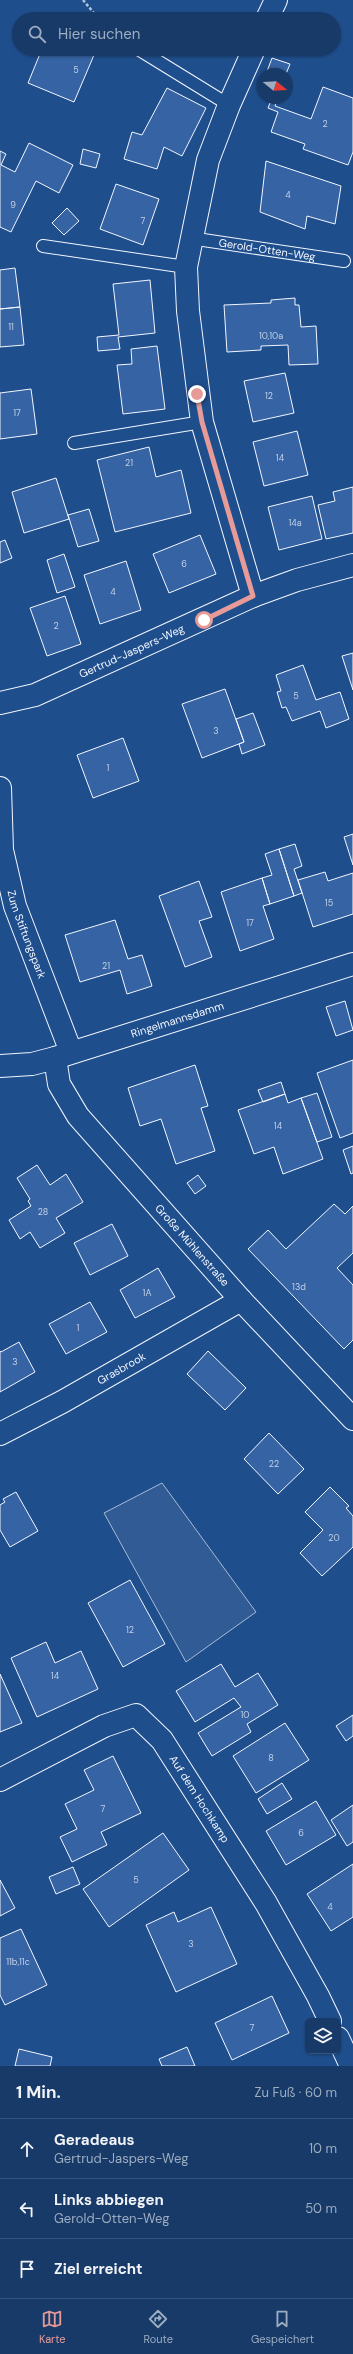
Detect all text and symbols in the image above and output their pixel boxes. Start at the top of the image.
search box [12,12,341,56]
icon: search [26,23,48,45]
text: Hier suchen [58,24,140,44]
house number: 5 [73,64,79,76]
north arrow [257,68,293,104]
house number: 2 [322,118,328,130]
house number: 4 [285,189,291,201]
house number: 9 [10,199,16,211]
house number: 7 [141,215,146,227]
street label: Gerold-Otten-Weg [218,235,317,264]
house number: 11 [8,321,14,333]
house number: 10,10a [259,330,283,342]
route end [188,385,206,403]
house number: 12 [265,390,273,402]
house number: 17 [13,407,21,419]
house number: 14 [276,452,285,464]
house number: 21 [125,457,133,469]
house number: 14a [288,517,302,529]
house number: 6 [181,558,187,570]
house number: 4 [110,586,116,598]
route start [195,611,213,629]
house number: 2 [53,620,59,632]
street label: Gertrud-Jaspers-Weg [77,621,186,681]
house number: 5 [293,690,299,702]
house number: 3 [213,725,219,737]
house number: 1 [107,762,110,774]
street label: Zum Stiftungspark [5,889,49,981]
house number: 15 [325,897,333,909]
house number: 17 [246,917,254,929]
house number: 21 [102,960,110,972]
street label: Ringelmannsdamm [129,998,226,1041]
house number: 14 [274,1120,283,1132]
street label: Große Mühlenstraße [152,1201,232,1289]
house number: 28 [38,1206,48,1218]
house number: 13d [292,1281,306,1293]
house number: 1A [143,1287,151,1299]
house number: 1 [77,1322,80,1334]
street label: Grasbrook [95,1349,148,1387]
house number: 3 [12,1356,18,1368]
house number: 22 [269,1458,279,1470]
house number: 20 [328,1532,340,1544]
house number: 12 [126,1624,134,1636]
house number: 14 [51,1670,60,1682]
house number: 10 [241,1709,249,1721]
house number: 8 [268,1752,274,1764]
street label: Auf dem Hochkamp [167,1753,233,1845]
house number: 7 [101,1803,106,1815]
house number: 6 [298,1827,304,1839]
house number: 5 [133,1874,139,1886]
house number: 4 [327,1901,333,1913]
house number: 3 [188,1938,194,1950]
house number: 11b,11c [6,1956,30,1968]
map controls [305,2018,341,2054]
button: layers [305,2018,341,2054]
house number: 7 [250,2022,255,2034]
text: 1 Min. [16,2081,61,2103]
text: Zu Fuß · 60 m [255,2084,337,2101]
text: Geradeaus [54,2130,135,2150]
icon: ahead [16,2138,38,2160]
text: 10 m [309,2140,337,2157]
text: Gertrud-Jaspers-Weg [54,2150,189,2167]
text: Links abbiegen [54,2190,164,2210]
icon: left [16,2198,38,2220]
text: 50 m [305,2200,337,2217]
text: Gerold-Otten-Weg [54,2210,170,2227]
icon: arrive [16,2258,38,2280]
text: Ziel erreicht [54,2259,143,2279]
tab: Karte [39,2308,66,2346]
tab: Route [144,2308,173,2346]
tab: Gespeichert [251,2308,314,2346]

